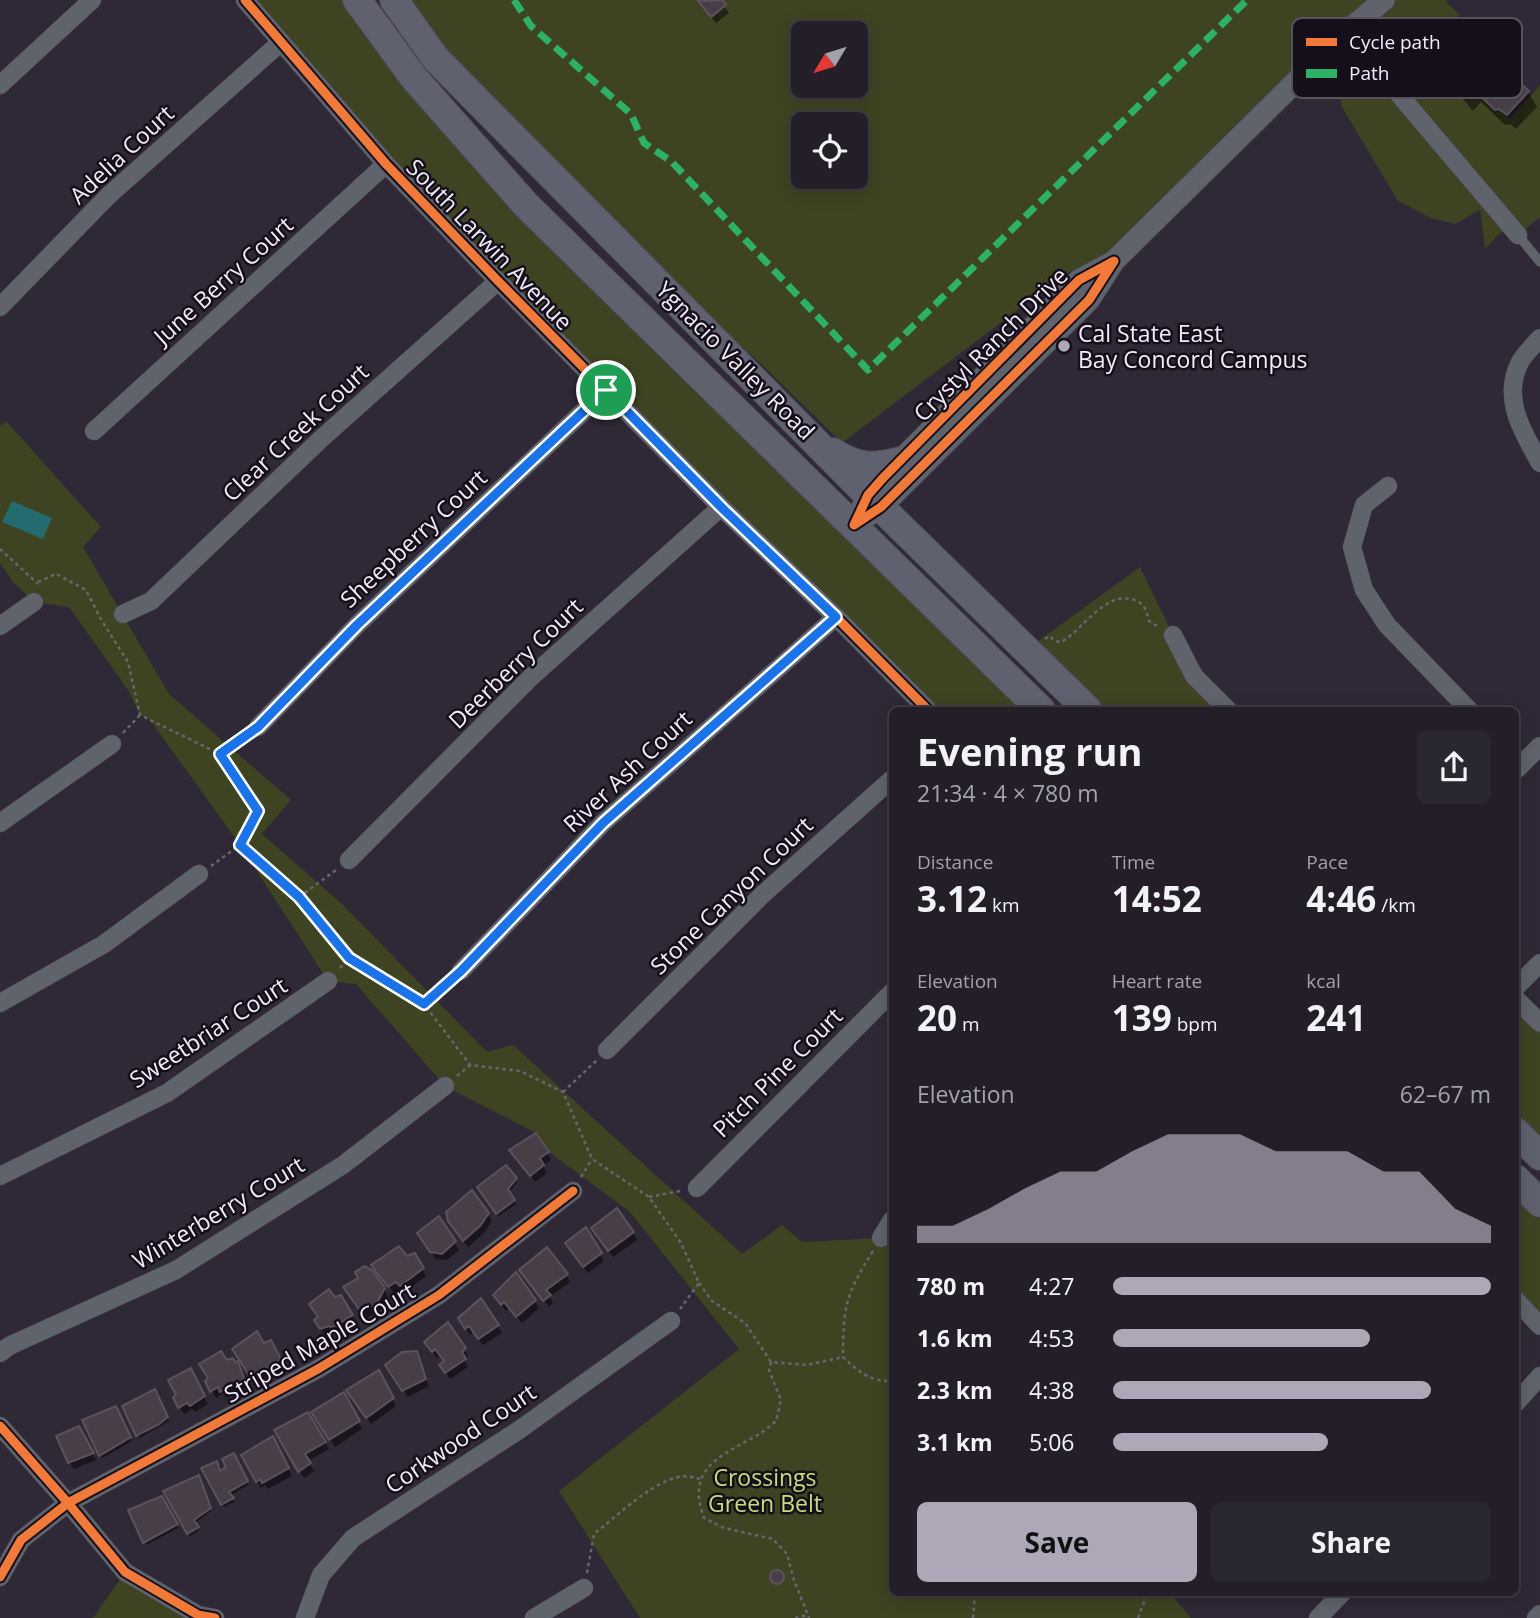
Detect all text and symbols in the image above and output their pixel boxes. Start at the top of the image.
legend [1292,18,1522,98]
north arrow [791,21,868,98]
map controls [791,21,868,189]
text: Cycle path [1349,29,1441,55]
text: Path [1349,60,1389,86]
street label: Adelia Court [62,97,180,211]
button: locate [791,112,868,189]
street label: South Larwin Avenue [400,151,580,337]
street label: June Berry Court [145,209,300,353]
street label: Crystyl Ranch Drive [906,260,1074,428]
street label: Ygnacio Valley Road [650,274,822,446]
place label: Cal State East Bay Concord Campus [1078,317,1308,375]
marker: Cal State East Bay Concord Campus [1056,338,1072,354]
street label: Clear Creek Court [215,356,375,508]
pin [576,360,636,420]
icon: arrive [587,371,625,409]
street label: Sheepberry Court [333,462,493,614]
street label: Deerberry Court [441,591,589,735]
street label: River Ash Court [556,703,698,839]
text: Evening run [917,725,1142,777]
button: share [1417,730,1491,804]
text: 21:34 · 4 × 780 m [917,777,1099,809]
street label: Stone Canyon Court [643,809,819,981]
text: Distance [917,849,993,875]
text: Time [1112,849,1155,875]
text: Pace [1306,849,1348,875]
text: 3.12 [917,875,987,922]
text: 14:52 [1112,875,1202,922]
text: 4:46 [1306,875,1376,922]
text: km [987,892,1020,918]
text: /km [1376,892,1416,918]
text: Elevation [917,968,998,994]
text: Heart rate [1112,968,1202,994]
text: kcal [1306,968,1341,994]
street label: Sweetbriar Court [123,969,293,1095]
text: 20 [917,994,957,1041]
text: 139 [1112,994,1172,1041]
text: 241 [1306,994,1366,1041]
street label: Pitch Pine Court [705,1000,849,1144]
text: m [957,1011,980,1037]
text: bpm [1172,1011,1217,1037]
text: Elevation [917,1078,1015,1110]
text: 62–67 m [1400,1078,1491,1110]
street label: Winterberry Court [126,1148,310,1276]
text: 780 m [917,1270,985,1302]
text: 4:27 [1029,1270,1075,1302]
street label: Striped Maple Court [218,1274,420,1410]
text: 1.6 km [917,1322,993,1354]
text: 4:53 [1029,1322,1075,1354]
text: 2.3 km [917,1374,993,1406]
text: 4:38 [1029,1374,1075,1406]
street label: Corkwood Court [378,1376,542,1500]
text: 3.1 km [917,1426,993,1458]
text: 5:06 [1029,1426,1075,1458]
park label: Crossings Green Belt [708,1461,822,1519]
button: Save [917,1502,1197,1582]
button: Share [1211,1502,1491,1582]

